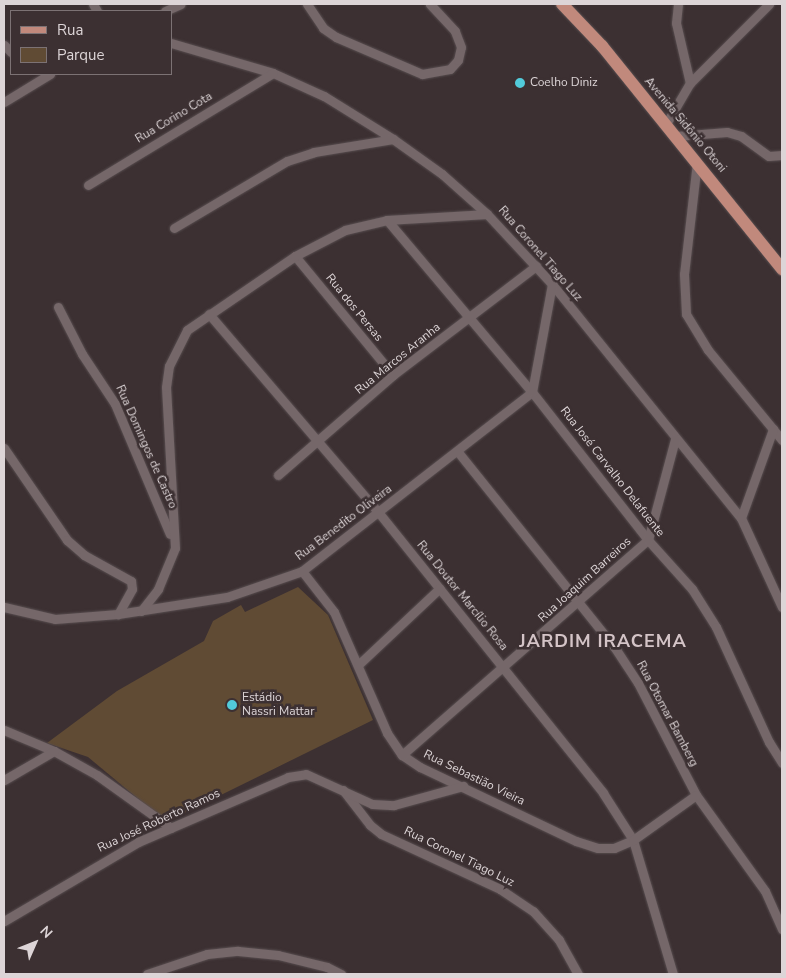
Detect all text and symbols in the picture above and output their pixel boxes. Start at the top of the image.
legend [10,10,172,75]
text: Rua [57,20,83,40]
text: Parque [57,45,105,65]
street label: Avenida Sidônio Otoni [641,75,729,175]
place label: Coelho Diniz [530,76,598,90]
marker: Coelho Diniz [514,77,526,89]
street label: Rua Corino Cota [133,89,215,147]
street label: Rua Coronel Tiago Luz [495,204,585,304]
street label: Rua dos Persas [322,271,386,345]
street label: Rua Marcos Aranha [353,320,443,398]
street label: Rua Domingos de Castro [112,383,180,511]
street label: Rua José Carvalho Delafuente [557,404,667,540]
street label: Rua Benedito Oliveira [293,482,395,564]
street label: Rua Joaquim Barreiros [536,535,634,625]
street label: Rua Doutor Marcílio Rosa [413,538,511,654]
district label: JARDIM IRACEMA [517,630,689,652]
street label: Rua Otomar Bamberg [633,659,701,769]
place label: Estádio Nassri Mattar [242,691,314,719]
marker: Estádio Nassri Mattar [226,699,238,711]
street label: Rua Sebastião Vieira [421,747,527,809]
street label: Rua José Roberto Ramos [95,786,223,856]
street label: Rua Coronel Tiago Luz [401,824,517,890]
north arrow [10,918,60,968]
text: N [36,922,57,943]

